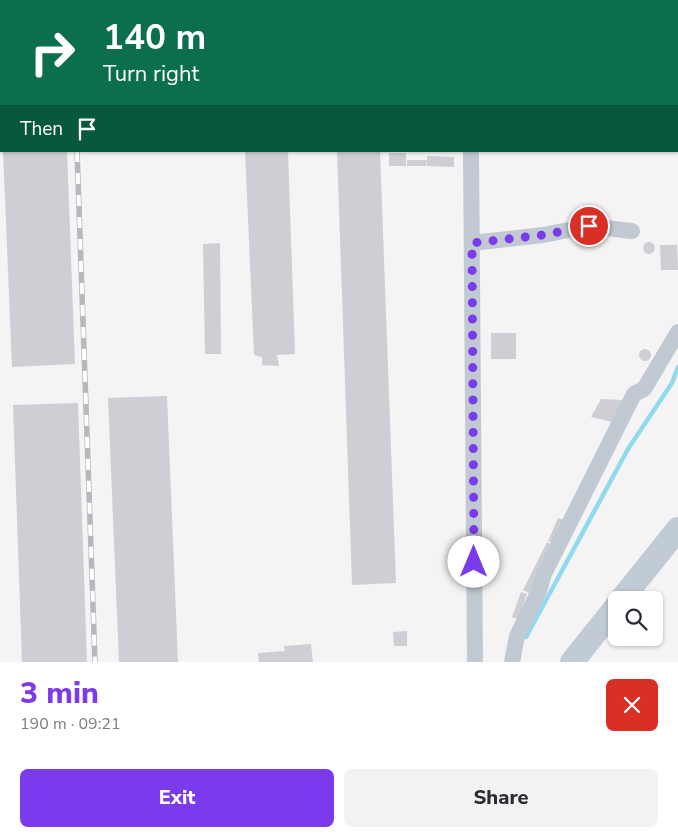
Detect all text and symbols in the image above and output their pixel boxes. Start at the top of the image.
text: 140 m [103,14,206,61]
icon: right [20,20,85,85]
text: Turn right [103,59,199,89]
icon: arrive [73,115,101,143]
text: Then [20,116,63,142]
pin [568,205,610,247]
icon: arrive [575,212,603,240]
position arrow [447,535,499,587]
map controls [608,591,663,646]
button: search [608,591,663,646]
text: 3 min [20,673,99,714]
button: close [606,679,658,731]
text: 190 m · 09:21 [20,713,121,735]
button: Exit [20,769,334,827]
button: Share [344,769,658,827]

